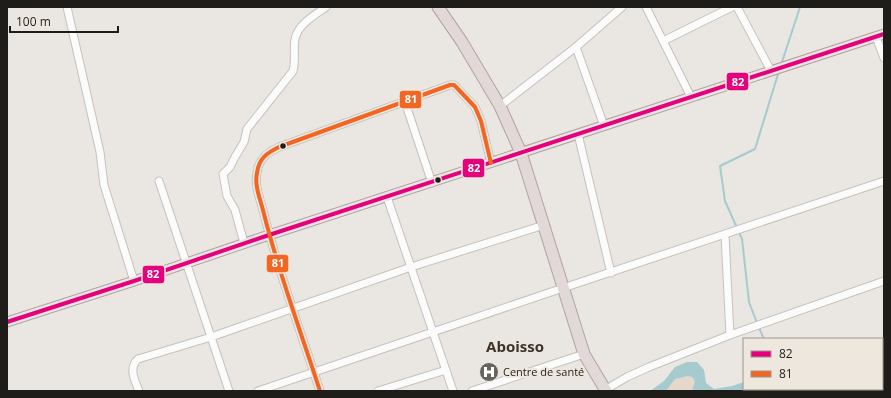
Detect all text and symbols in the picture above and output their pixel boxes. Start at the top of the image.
scale bar [10,8,118,34]
text: 100 m [16,13,51,30]
line badge: 82 [726,72,749,91]
text: 82 [732,74,744,89]
line badge: 81 [399,90,422,109]
text: 81 [405,91,417,106]
unlabelled marker [278,141,288,151]
line badge: 82 [462,158,485,178]
text: 82 [468,160,480,175]
unlabelled marker [433,175,443,185]
line badge: 81 [266,254,289,273]
text: 81 [272,255,284,270]
line badge: 82 [142,265,165,284]
text: 82 [147,266,159,281]
district label: Aboisso [486,336,544,356]
legend [743,338,883,390]
text: 82 [779,345,793,362]
hospital icon: Centre de santé [478,361,500,383]
place label: Centre de santé [503,364,584,379]
text: 81 [779,365,793,382]

